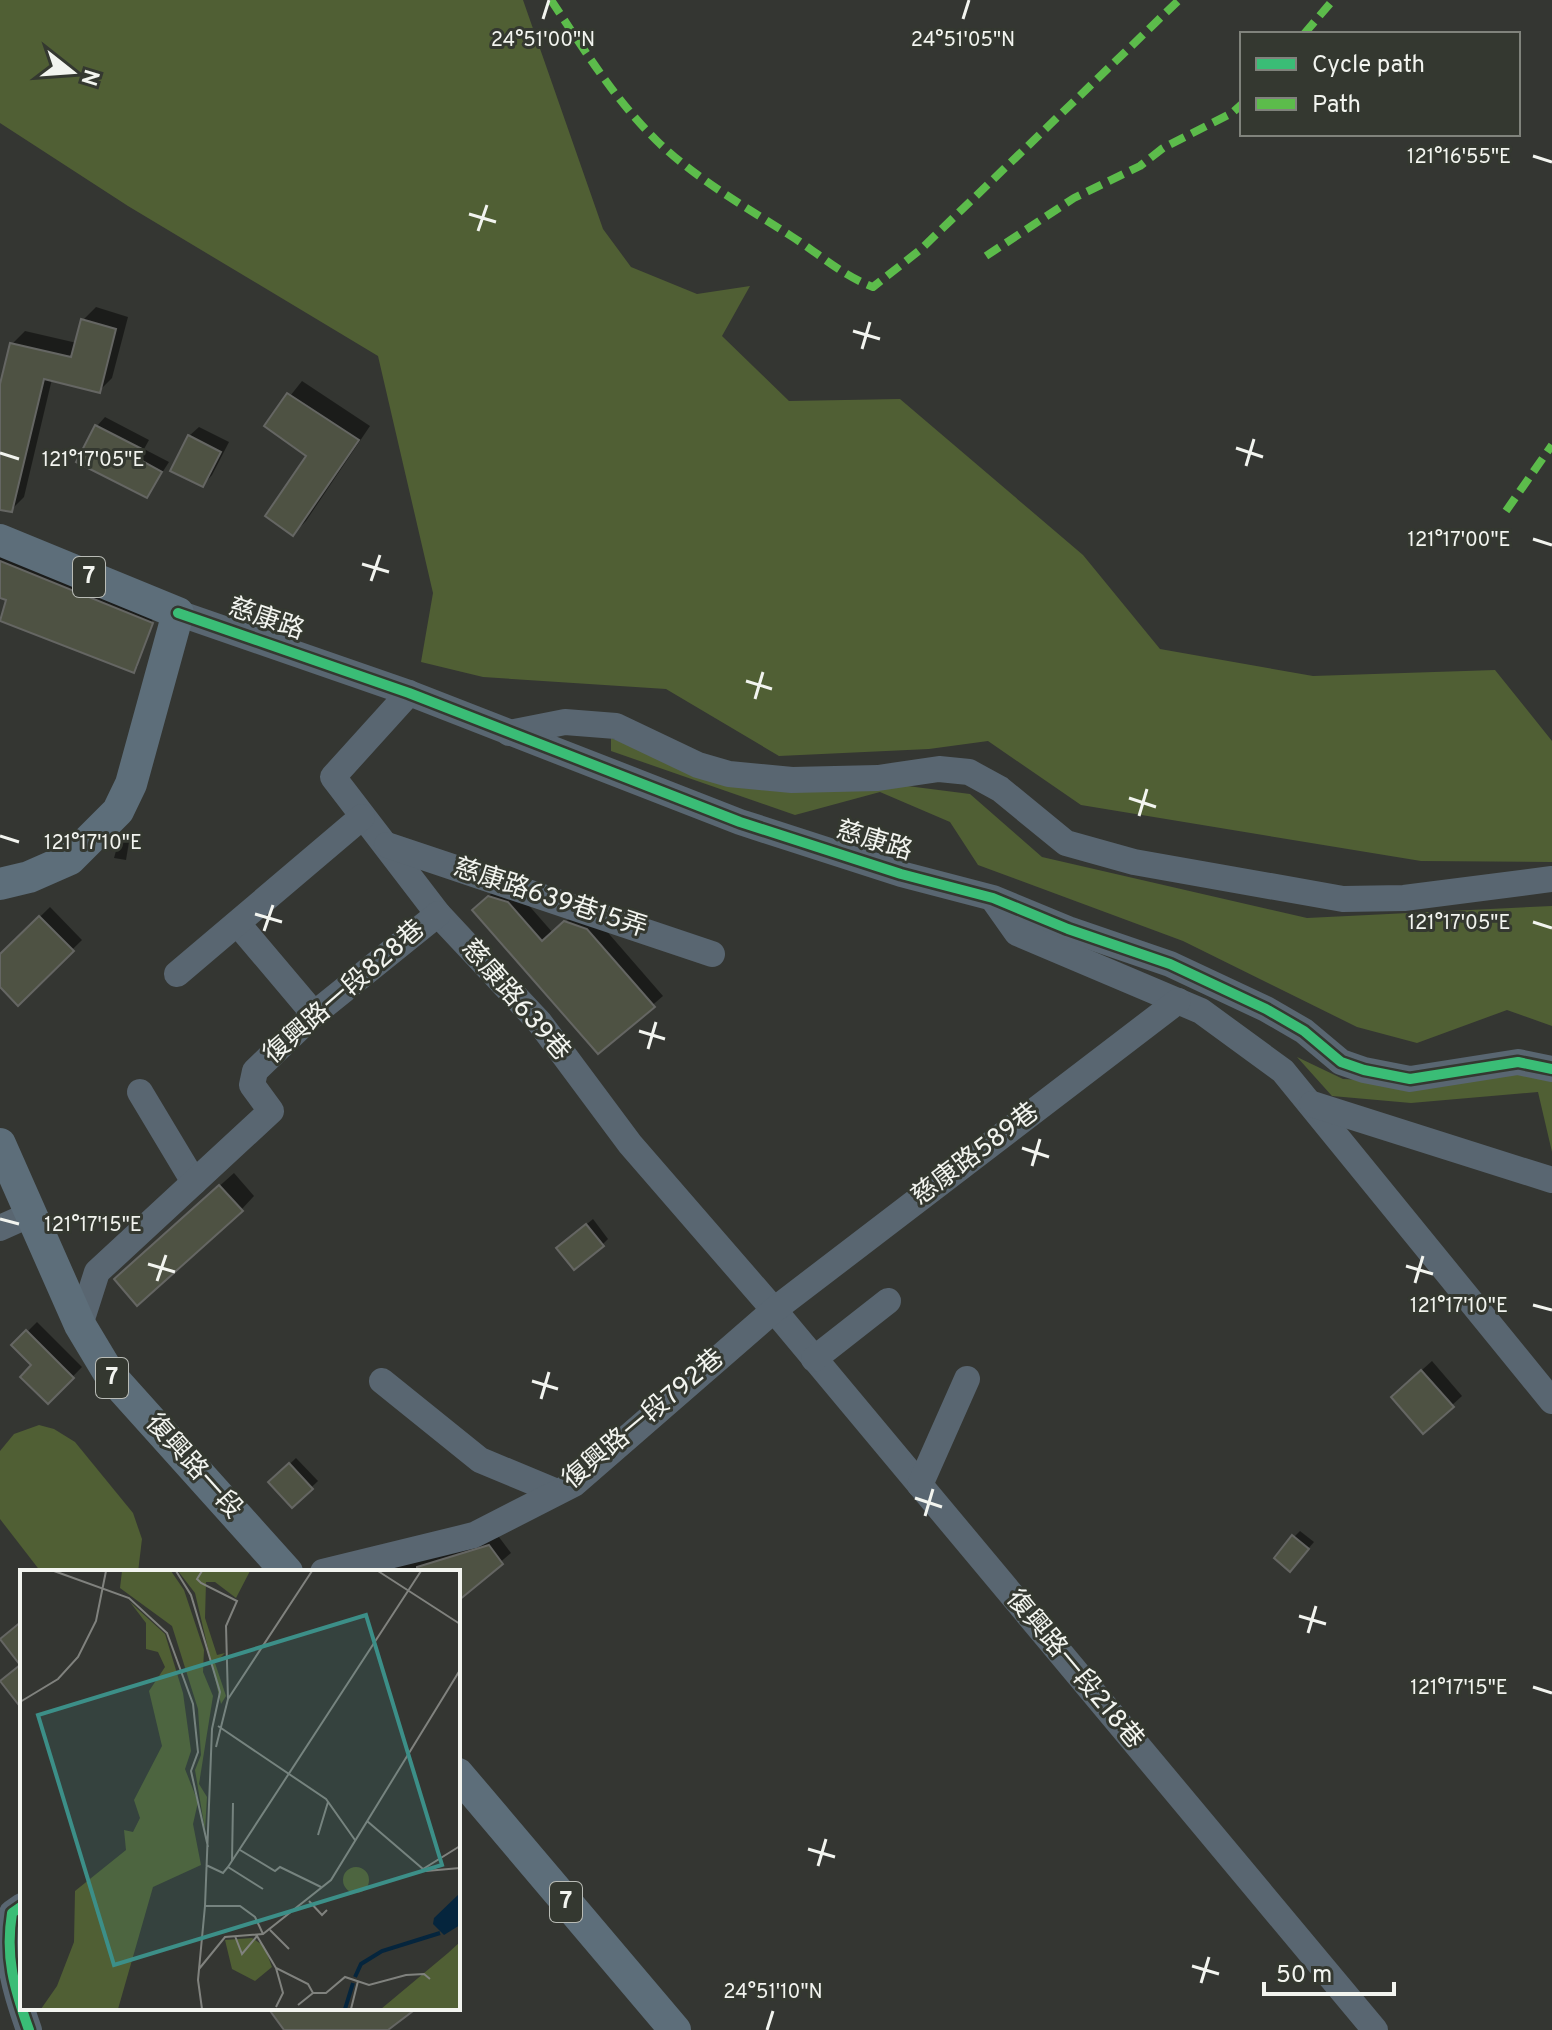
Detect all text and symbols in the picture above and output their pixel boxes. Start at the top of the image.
text: 24°51'00"N [491,28,595,54]
text: 24°51'05"N [911,28,1015,54]
north arrow [32,32,112,112]
legend [1240,32,1520,136]
text: Cycle path [1312,51,1425,81]
text: N [74,66,104,89]
text: Path [1312,91,1361,121]
text: 121°16'55"E [1407,145,1511,171]
text: 121°17'05"E [42,448,144,474]
text: 121°17'00"E [1408,528,1511,554]
road number: 7 [73,557,105,597]
street label: 慈康路 [224,592,308,648]
street label: 慈康路 [832,815,916,869]
text: 121°17'10"E [44,831,142,857]
street label: 慈康路639巷15弄 [449,852,651,946]
text: 121°17'05"E [1408,911,1510,937]
street label: 復興路一段828巷 [258,914,432,1072]
street label: 慈康路639巷 [453,934,577,1068]
street label: 慈康路589巷 [906,1096,1046,1214]
text: 121°17'15"E [44,1213,142,1239]
text: 121°17'10"E [1410,1294,1508,1320]
street label: 復興路一段792巷 [556,1343,732,1497]
road number: 7 [96,1358,128,1398]
street label: 復興路一段 [137,1408,249,1526]
inset map [20,1570,460,2010]
street label: 復興路一段218巷 [998,1584,1150,1756]
text: 121°17'15"E [1410,1676,1508,1702]
road number: 7 [550,1882,582,1922]
scale bar [1264,1946,1394,1996]
text: 50 m [1276,1961,1332,1991]
text: 24°51'10"N [723,1980,823,2006]

